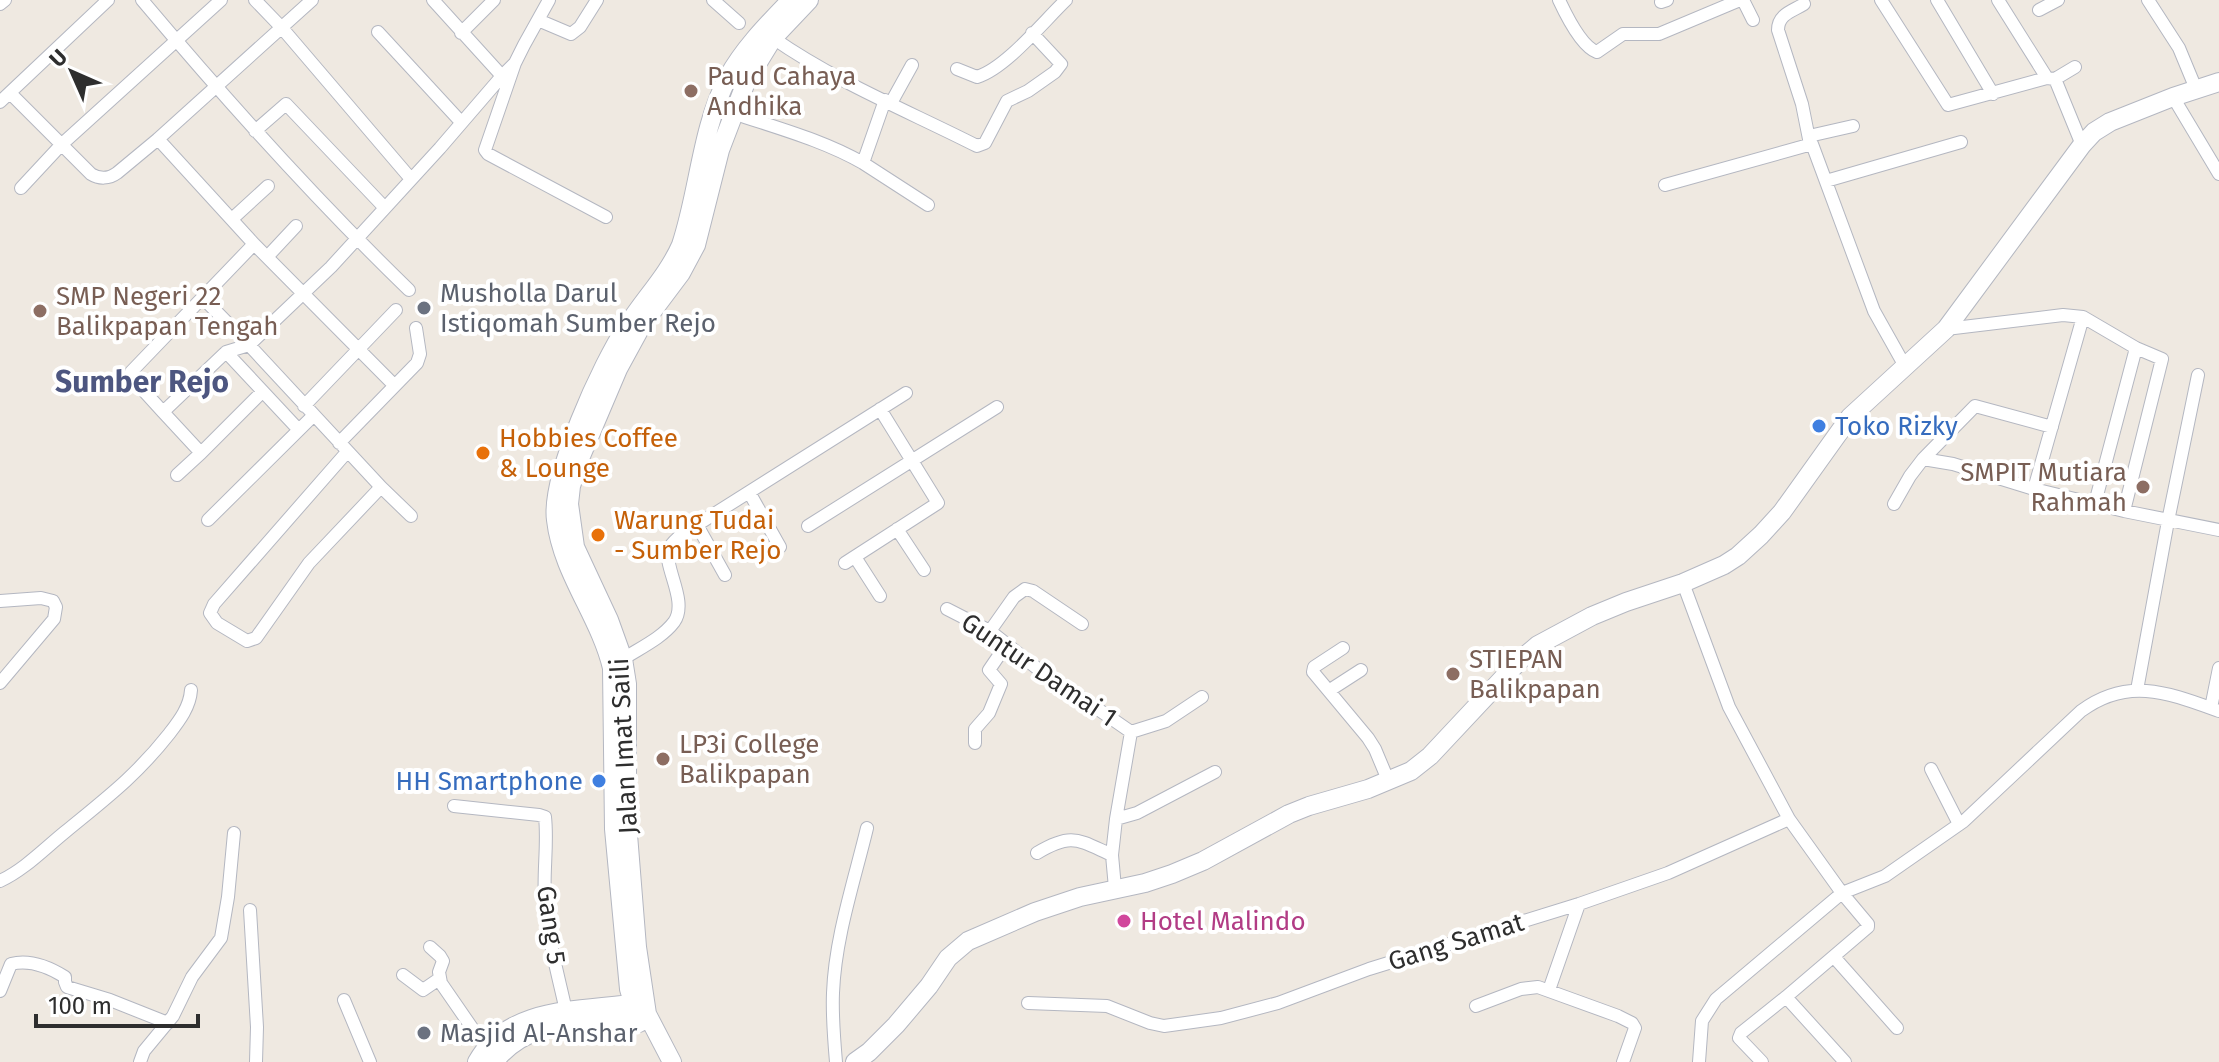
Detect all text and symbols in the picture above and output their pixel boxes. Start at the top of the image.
north arrow [32,32,112,112]
text: U [44,44,73,73]
place label: Paud Cahaya Andhika [707,61,856,122]
marker: Paud Cahaya Andhika [682,82,700,100]
place label: Musholla Darul Istiqomah Sumber Rejo [440,278,716,339]
place label: SMP Negeri 22 Balikpapan Tengah [56,281,279,342]
marker: Musholla Darul Istiqomah Sumber Rejo [415,299,433,317]
marker: SMP Negeri 22 Balikpapan Tengah [31,302,49,320]
district label: Sumber Rejo [55,364,229,400]
place label: Toko Rizky [1835,411,1958,442]
marker: Toko Rizky [1810,417,1828,435]
place label: Hobbies Coffee & Lounge [499,423,678,484]
marker: Hobbies Coffee & Lounge [474,444,492,462]
place label: SMPIT Mutiara Rahmah [1960,457,2127,518]
marker: SMPIT Mutiara Rahmah [2134,478,2152,496]
place label: Warung Tudai - Sumber Rejo [614,505,781,566]
marker: Warung Tudai - Sumber Rejo [589,526,607,544]
street label: Guntur Damai 1 [955,607,1123,733]
place label: STIEPAN Balikpapan [1469,644,1601,705]
street label: Jalan Imat Saili [604,657,644,835]
marker: STIEPAN Balikpapan [1444,665,1462,683]
place label: LP3i College Balikpapan [679,729,820,790]
marker: LP3i College Balikpapan [654,750,672,768]
place label: HH Smartphone [395,766,583,797]
marker: HH Smartphone [590,772,608,790]
street label: Gang 5 [530,884,572,966]
place label: Hotel Malindo [1140,906,1306,937]
street label: Gang Samat [1384,906,1528,977]
marker: Hotel Malindo [1115,912,1133,930]
scale bar [36,978,198,1028]
text: 100 m [48,992,112,1020]
place label: Masjid Al-Anshar [440,1018,637,1049]
marker: Masjid Al-Anshar [415,1024,433,1042]

